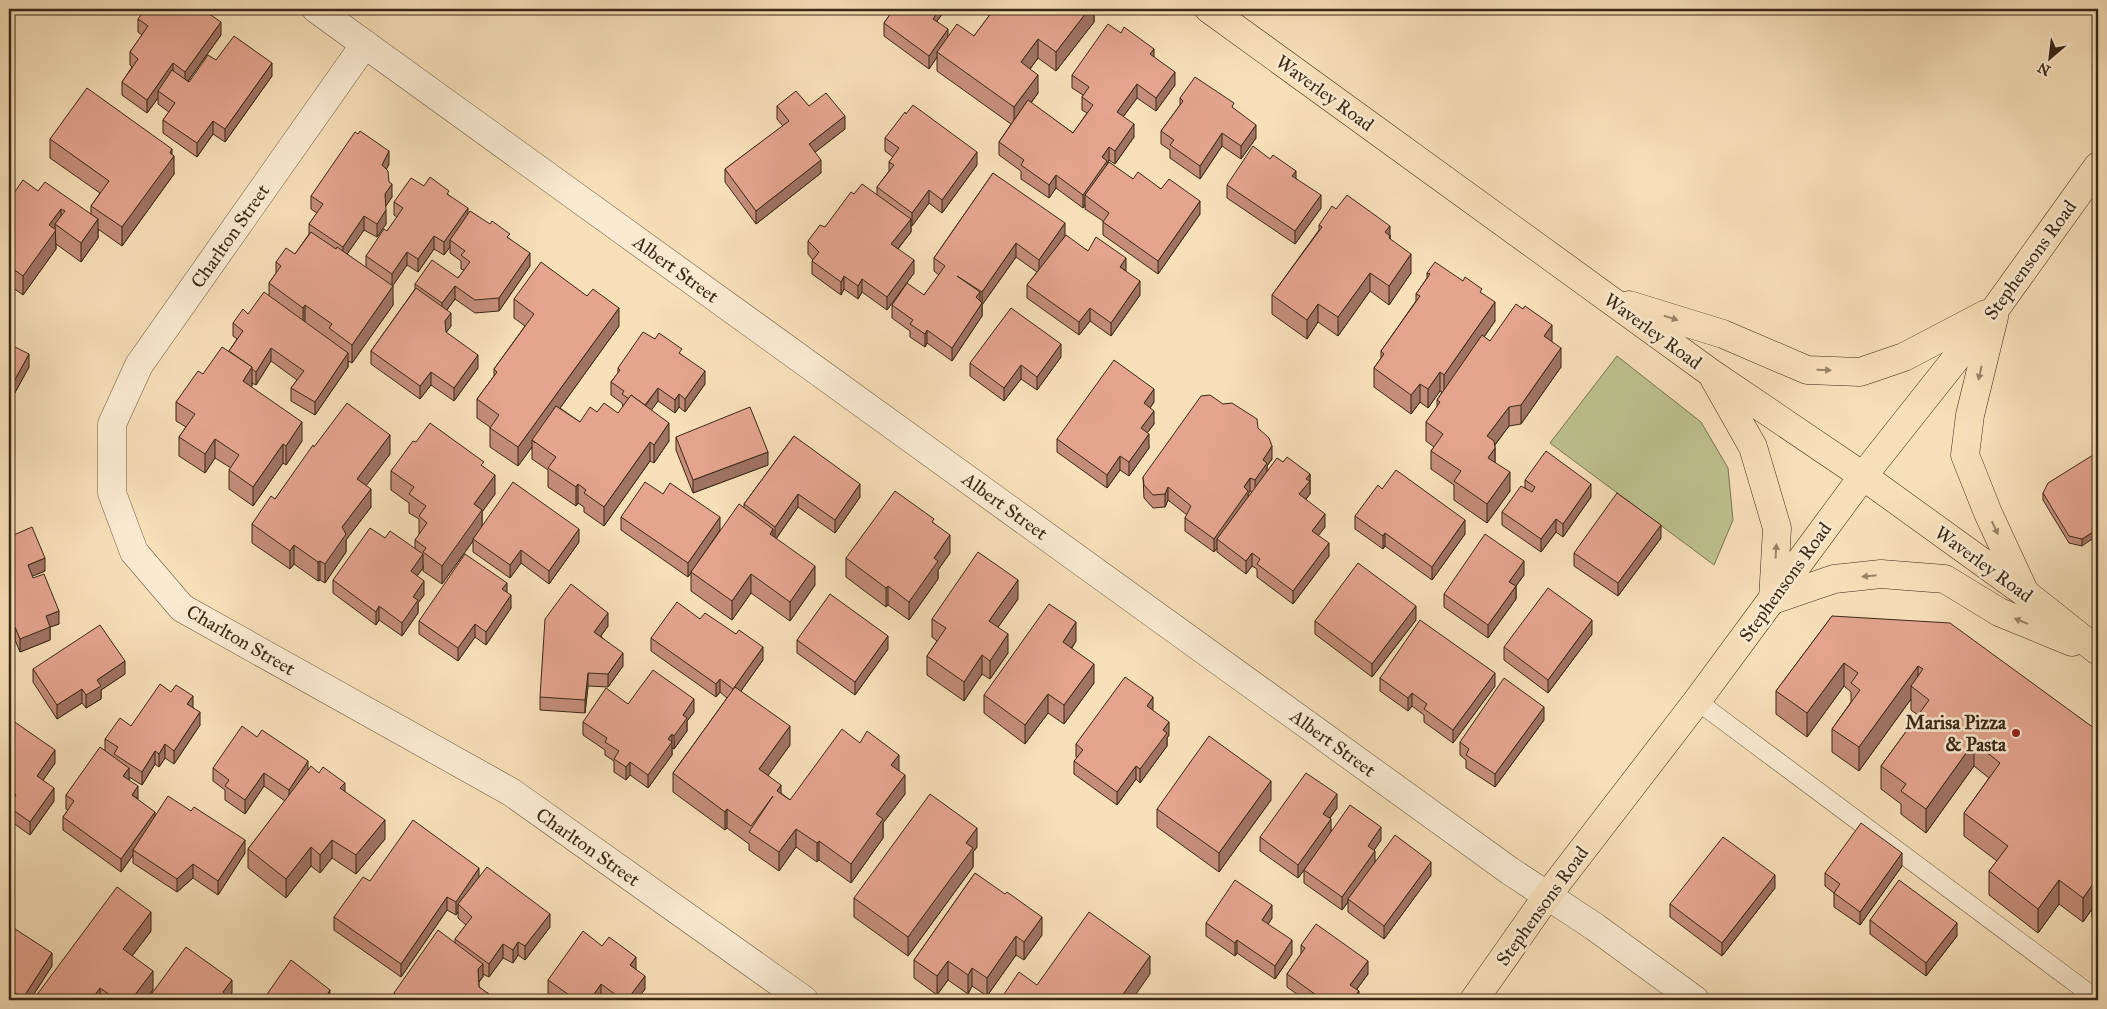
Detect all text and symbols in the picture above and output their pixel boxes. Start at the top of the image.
north arrow [2024,32,2074,82]
street label: Waverley Road [1272,50,1379,136]
text: N [2035,59,2053,79]
street label: Charlton Street [186,179,274,292]
street label: Stephensons Road [1979,195,2081,324]
street label: Albert Street [628,230,724,308]
street label: Waverley Road [1600,288,1707,374]
one-way arrow [1664,315,1679,323]
one-way arrow [1976,365,1984,380]
one-way arrow [1816,367,1832,375]
street label: Albert Street [957,467,1053,545]
street label: Stephensons Road [1734,517,1836,646]
street label: Waverley Road [1931,521,2038,607]
one-way arrow [1991,521,1999,535]
one-way arrow [1772,543,1780,559]
one-way arrow [1861,572,1877,580]
street label: Charlton Street [183,600,300,681]
one-way arrow [2014,616,2028,624]
street label: Albert Street [1285,704,1381,782]
place label: Marisa Pizza & Pasta [1905,711,2007,756]
marker: Marisa Pizza & Pasta [2010,727,2022,739]
street label: Charlton Street [532,803,645,891]
street label: Stephensons Road [1491,841,1593,970]

